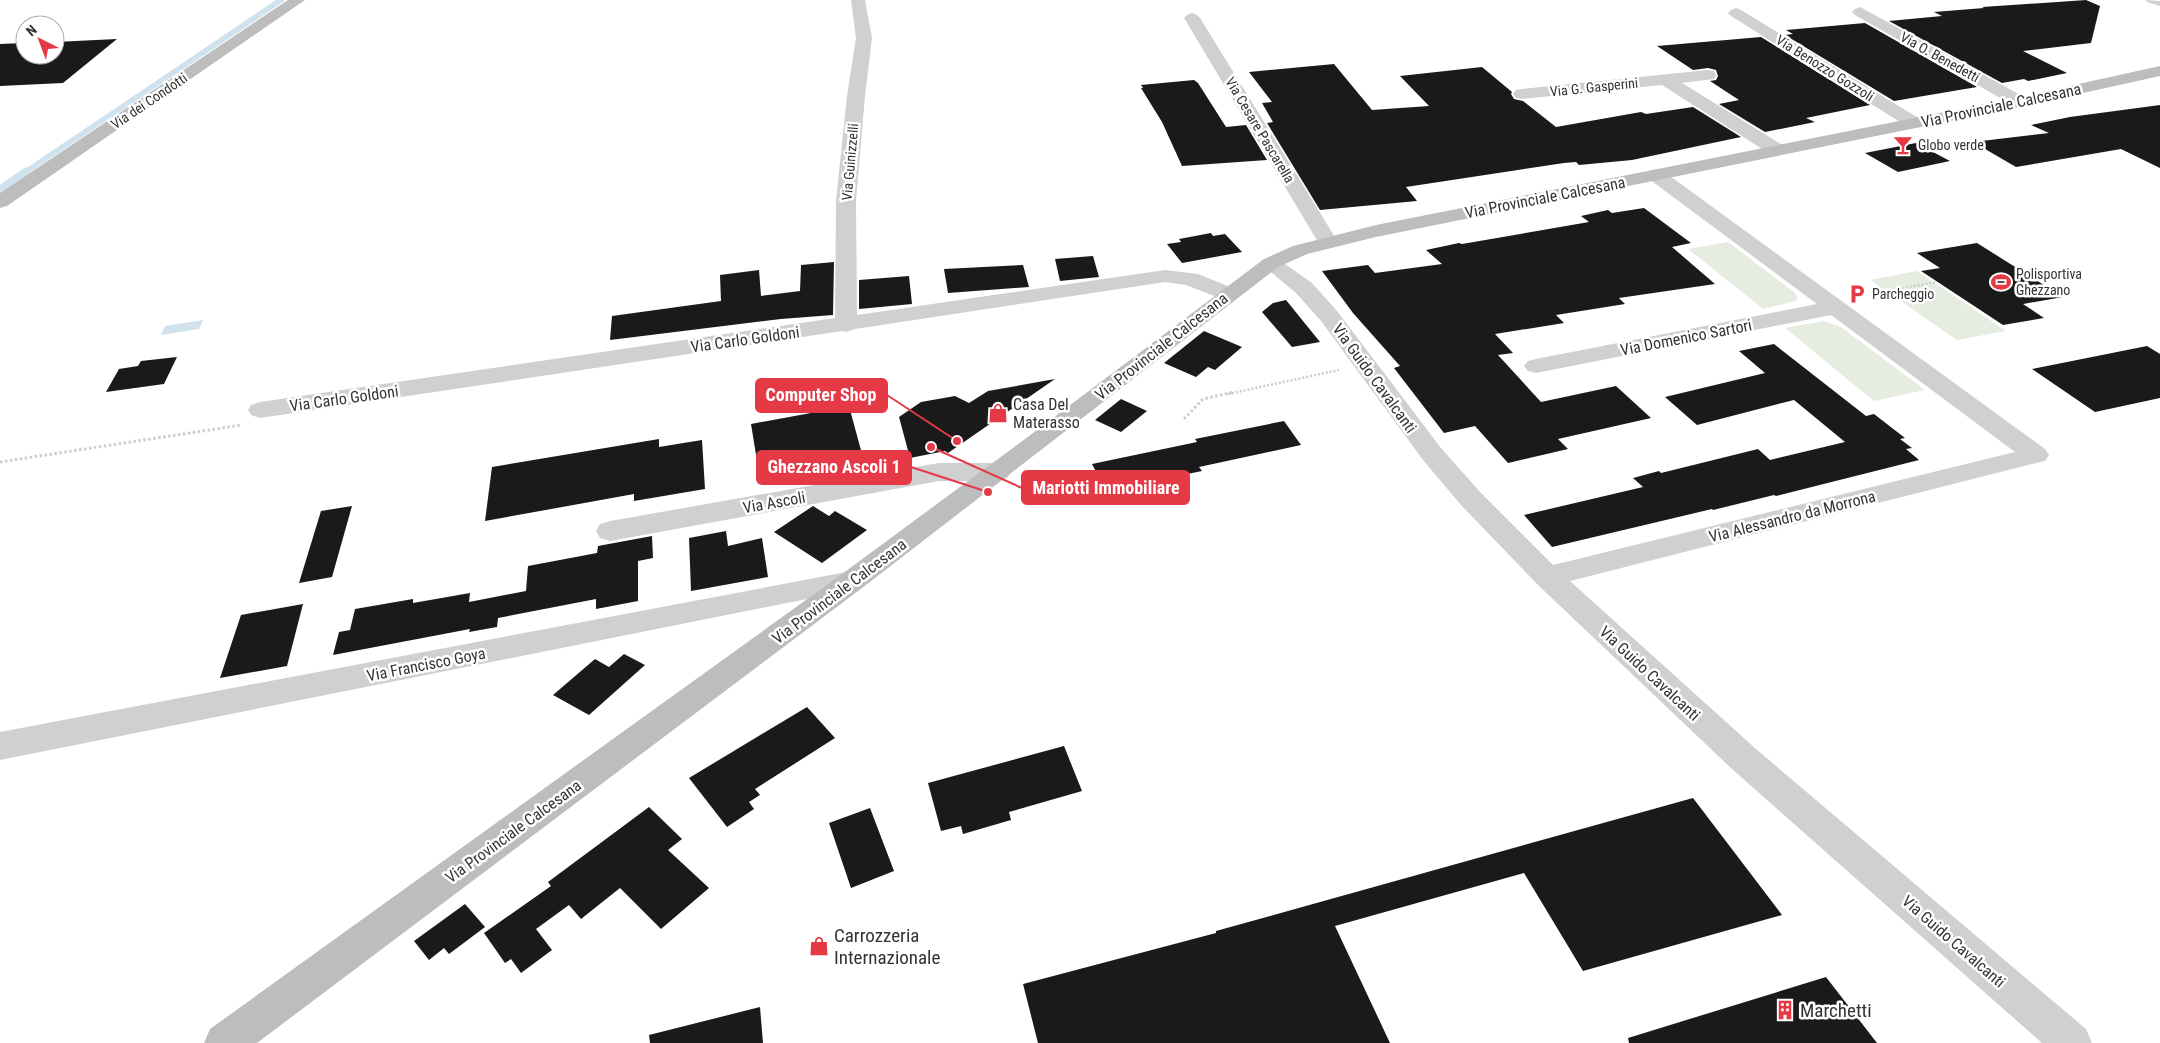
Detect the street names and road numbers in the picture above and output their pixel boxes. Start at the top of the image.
street label: Via O. Benedetti [1898,29,1982,85]
street label: Via Benozzo Gozzoli [1773,32,1877,104]
street label: Via dei Condotti [108,70,190,132]
street label: Via Cesare Pascarella [1222,74,1298,186]
street label: Via G. Gasperini [1549,74,1639,100]
street label: Via Provinciale Calcesana [1919,79,2083,132]
street label: Via Guinizzelli [839,123,861,201]
street label: Via Provinciale Calcesana [1463,173,1627,222]
street label: Via Provinciale Calcesana [1091,289,1231,404]
street label: Via Domenico Sartori [1619,315,1753,360]
street label: Via Guido Cavalcanti [1329,320,1421,437]
street label: Via Carlo Goldoni [690,322,801,357]
street label: Via Carlo Goldoni [289,381,400,416]
street label: Via Alessandro da Morrona [1707,487,1877,546]
street label: Via Ascoli [741,488,807,517]
street label: Via Provinciale Calcesana [769,535,910,648]
street label: Via Guido Cavalcanti [1596,622,1704,725]
street label: Via Francisco Goya [365,644,487,685]
street label: Via Provinciale Calcesana [442,776,585,887]
street label: Via Guido Cavalcanti [1898,891,2009,991]

